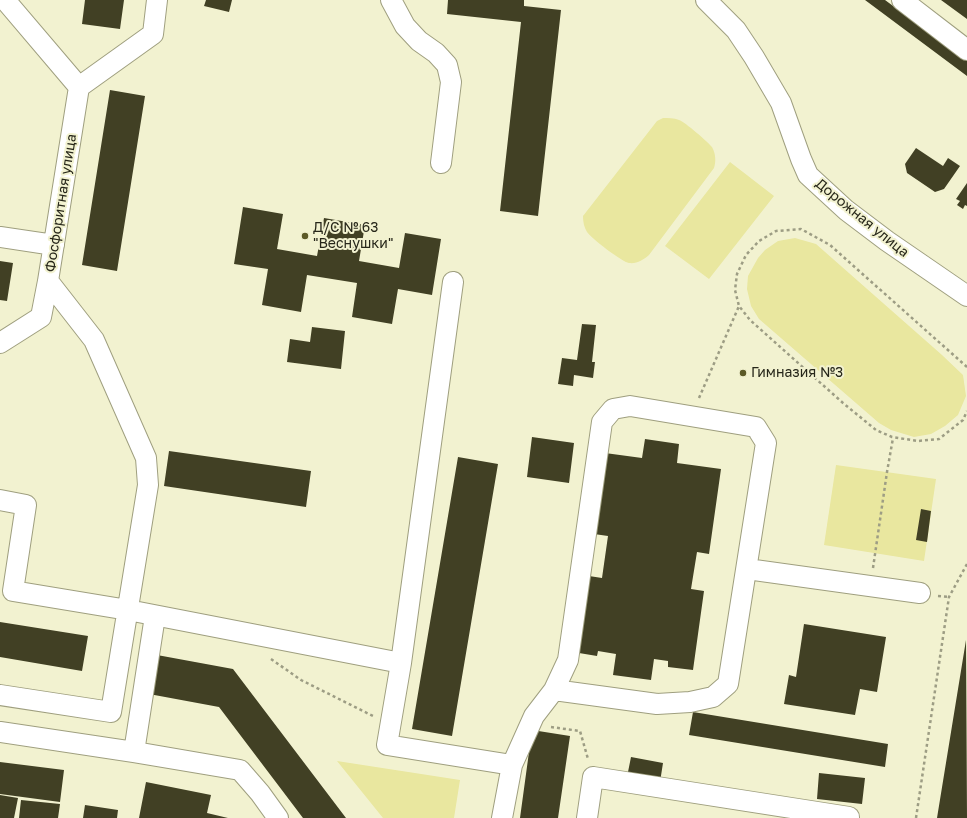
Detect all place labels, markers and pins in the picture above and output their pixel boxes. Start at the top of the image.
place label: Д/С № 63 "Веснушки" [313,220,393,252]
marker: Д/С № 63 "Веснушки" [300,231,310,241]
place label: Гимназия №3 [751,365,843,381]
marker: Гимназия №3 [738,368,748,378]

